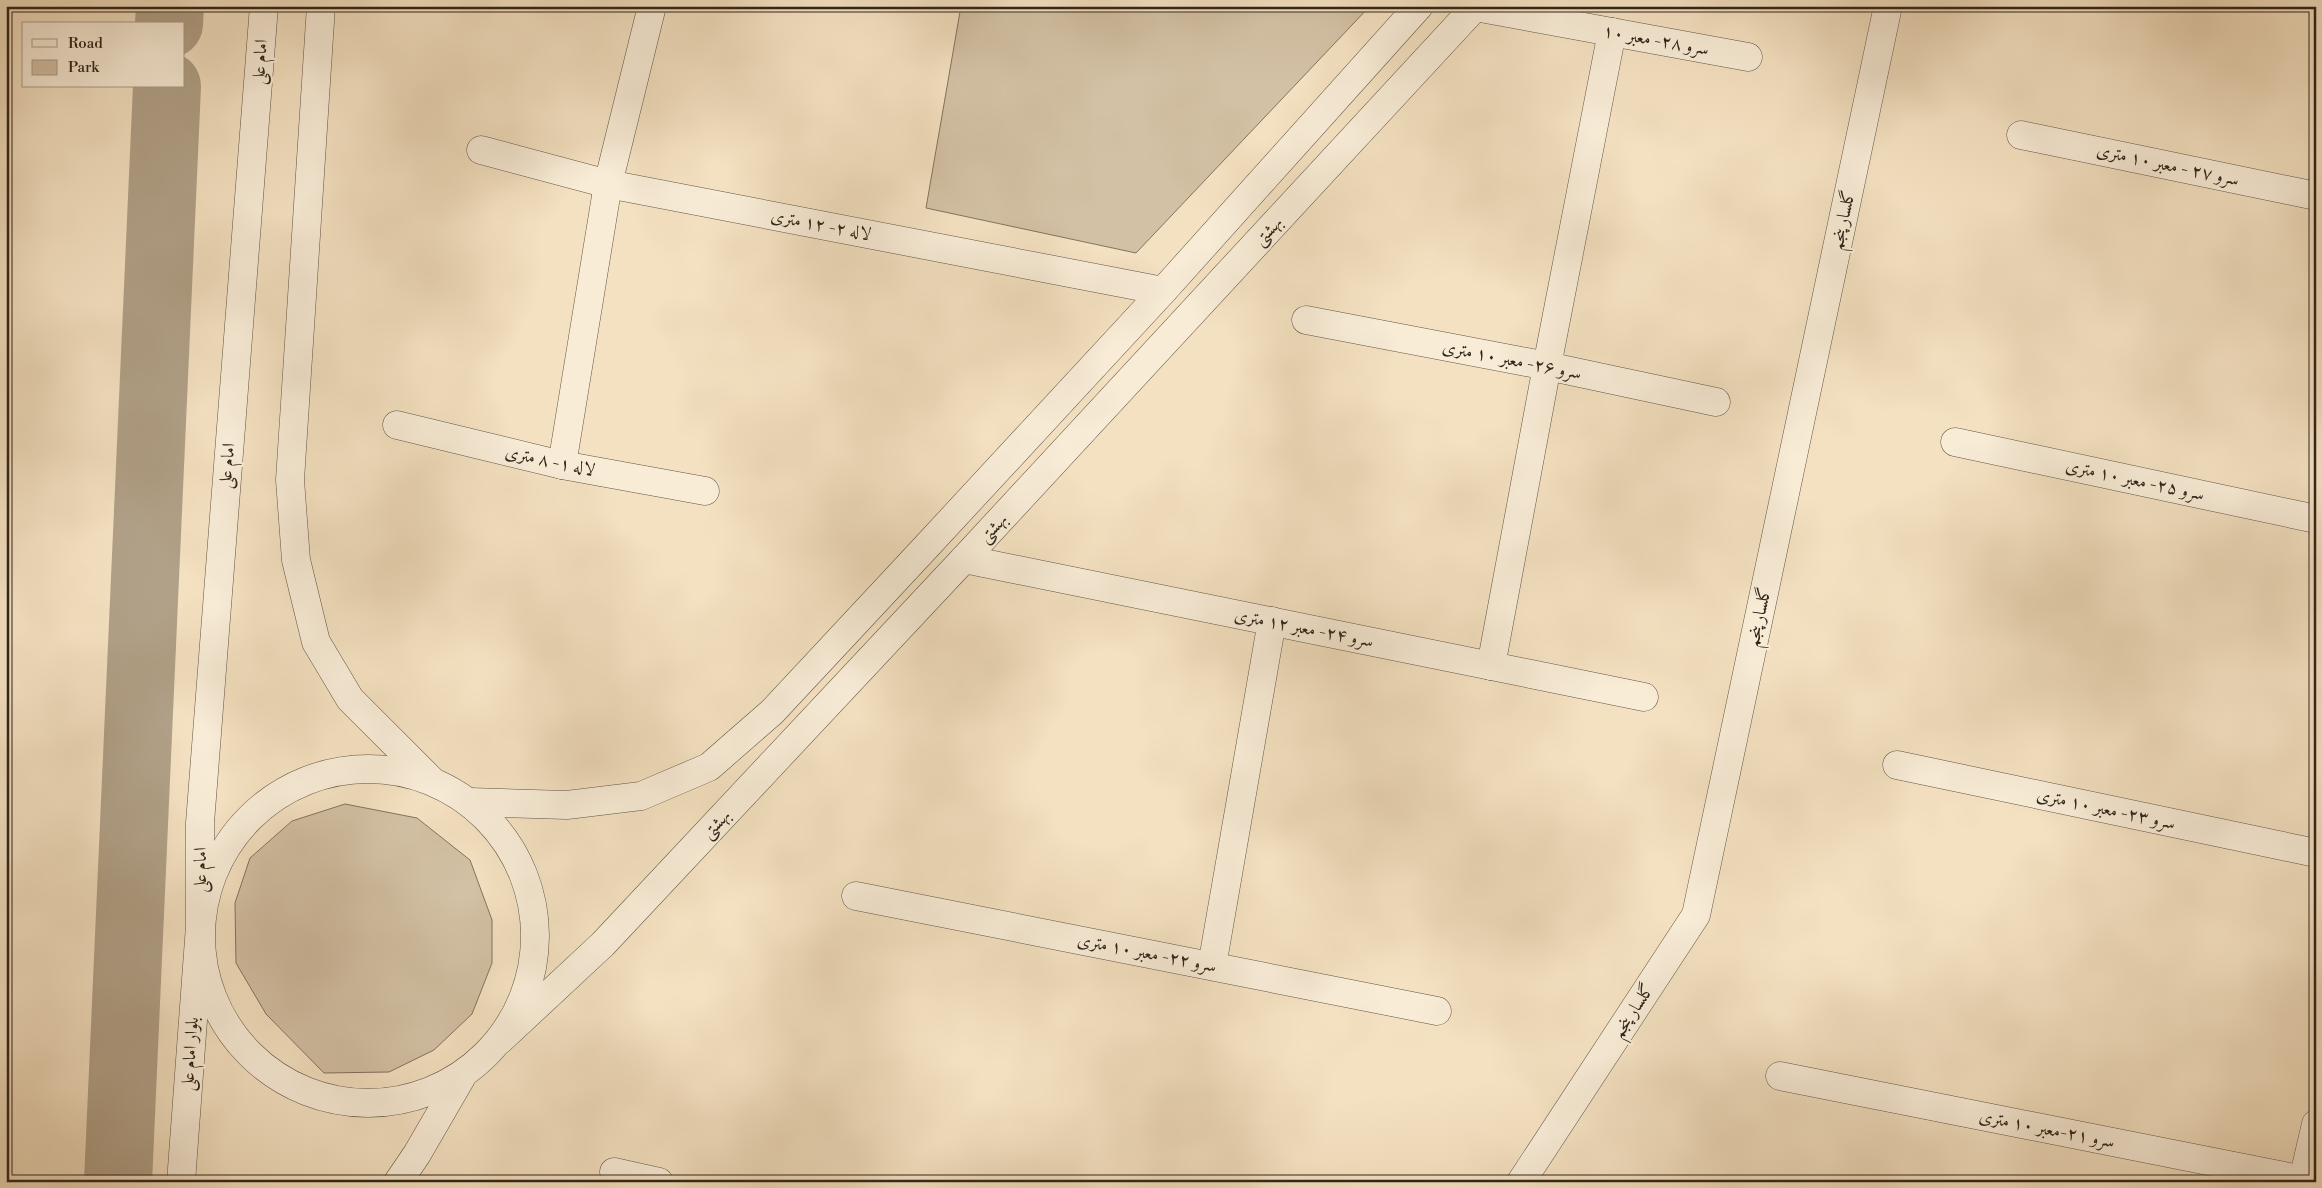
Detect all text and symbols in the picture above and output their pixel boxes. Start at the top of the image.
street label: سرو ۲۸- معبر ۱۰ [1601,19,1711,61]
legend [22,22,185,88]
text: Road [68,34,103,53]
street label: امام علی [247,38,277,86]
text: Park [68,58,100,77]
street label: سرو ۲۷ - معبر ۱۰ متری [2095,139,2241,191]
street label: گلسار پنجم [1825,188,1865,253]
street label: لاله ۲- ۱۲ متری [769,204,873,246]
street label: بهشتی [1248,211,1288,252]
street label: سرو ۲۶- معبر ۱۰ متری [1440,335,1584,385]
street label: لاله ۱- ۸ متری [503,440,597,482]
street label: امام علی [214,442,244,490]
street label: سرو ۲۵- معبر ۱۰ متری [2063,454,2207,506]
street label: بهشتی [973,508,1013,549]
street label: گلسار پنجم [1741,585,1781,650]
street label: سرو ۲۴- معبر ۱۲ متری [1232,603,1376,653]
street label: سرو ۲۳- معبر ۱۰ متری [2034,783,2178,835]
street label: بهشتی [696,804,736,845]
street label: امام علی [189,847,216,893]
street label: سرو ۲۲- معبر ۱۰ متری [1075,928,1219,978]
street label: گلسار پنجم [1607,979,1663,1046]
street label: بلوار امام علی [176,1016,208,1092]
street label: سرو ۲۱-معبر ۱۰ متری [1977,1105,2117,1153]

